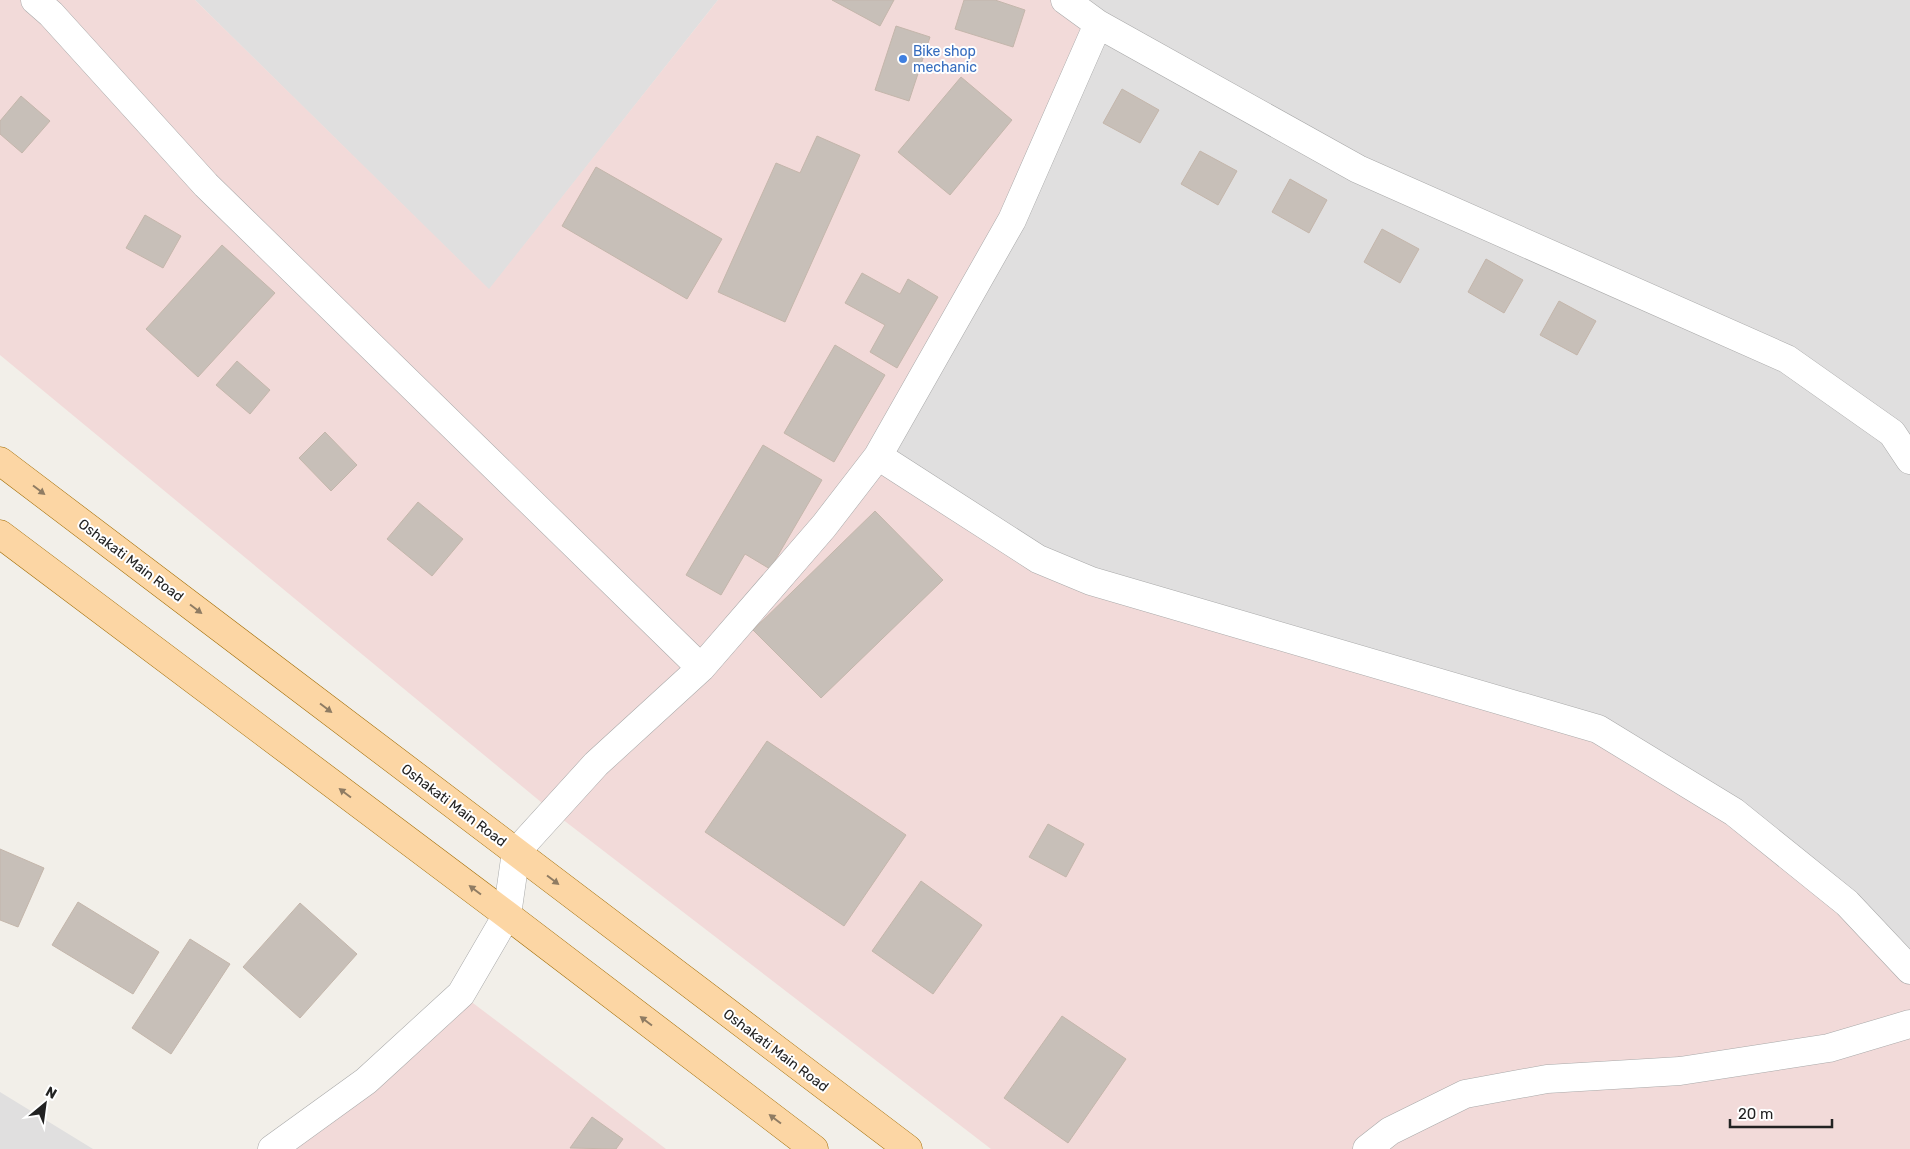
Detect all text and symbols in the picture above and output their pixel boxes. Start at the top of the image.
place label: Bike shop mechanic [913,43,977,76]
marker: Bike shop mechanic [897,53,909,65]
one-way arrow [32,485,46,495]
street label: Oshakati Main Road [75,515,187,605]
one-way arrow [189,604,202,615]
one-way arrow [319,702,332,713]
street label: Oshakati Main Road [398,760,510,850]
one-way arrow [338,788,352,798]
one-way arrow [546,875,559,885]
one-way arrow [469,885,482,896]
street label: Oshakati Main Road [720,1005,832,1095]
one-way arrow [640,1015,653,1026]
north arrow [20,1079,70,1129]
text: N [43,1083,60,1103]
scale bar [1730,1096,1832,1128]
text: 20 m [1738,1105,1773,1123]
one-way arrow [769,1114,782,1125]

